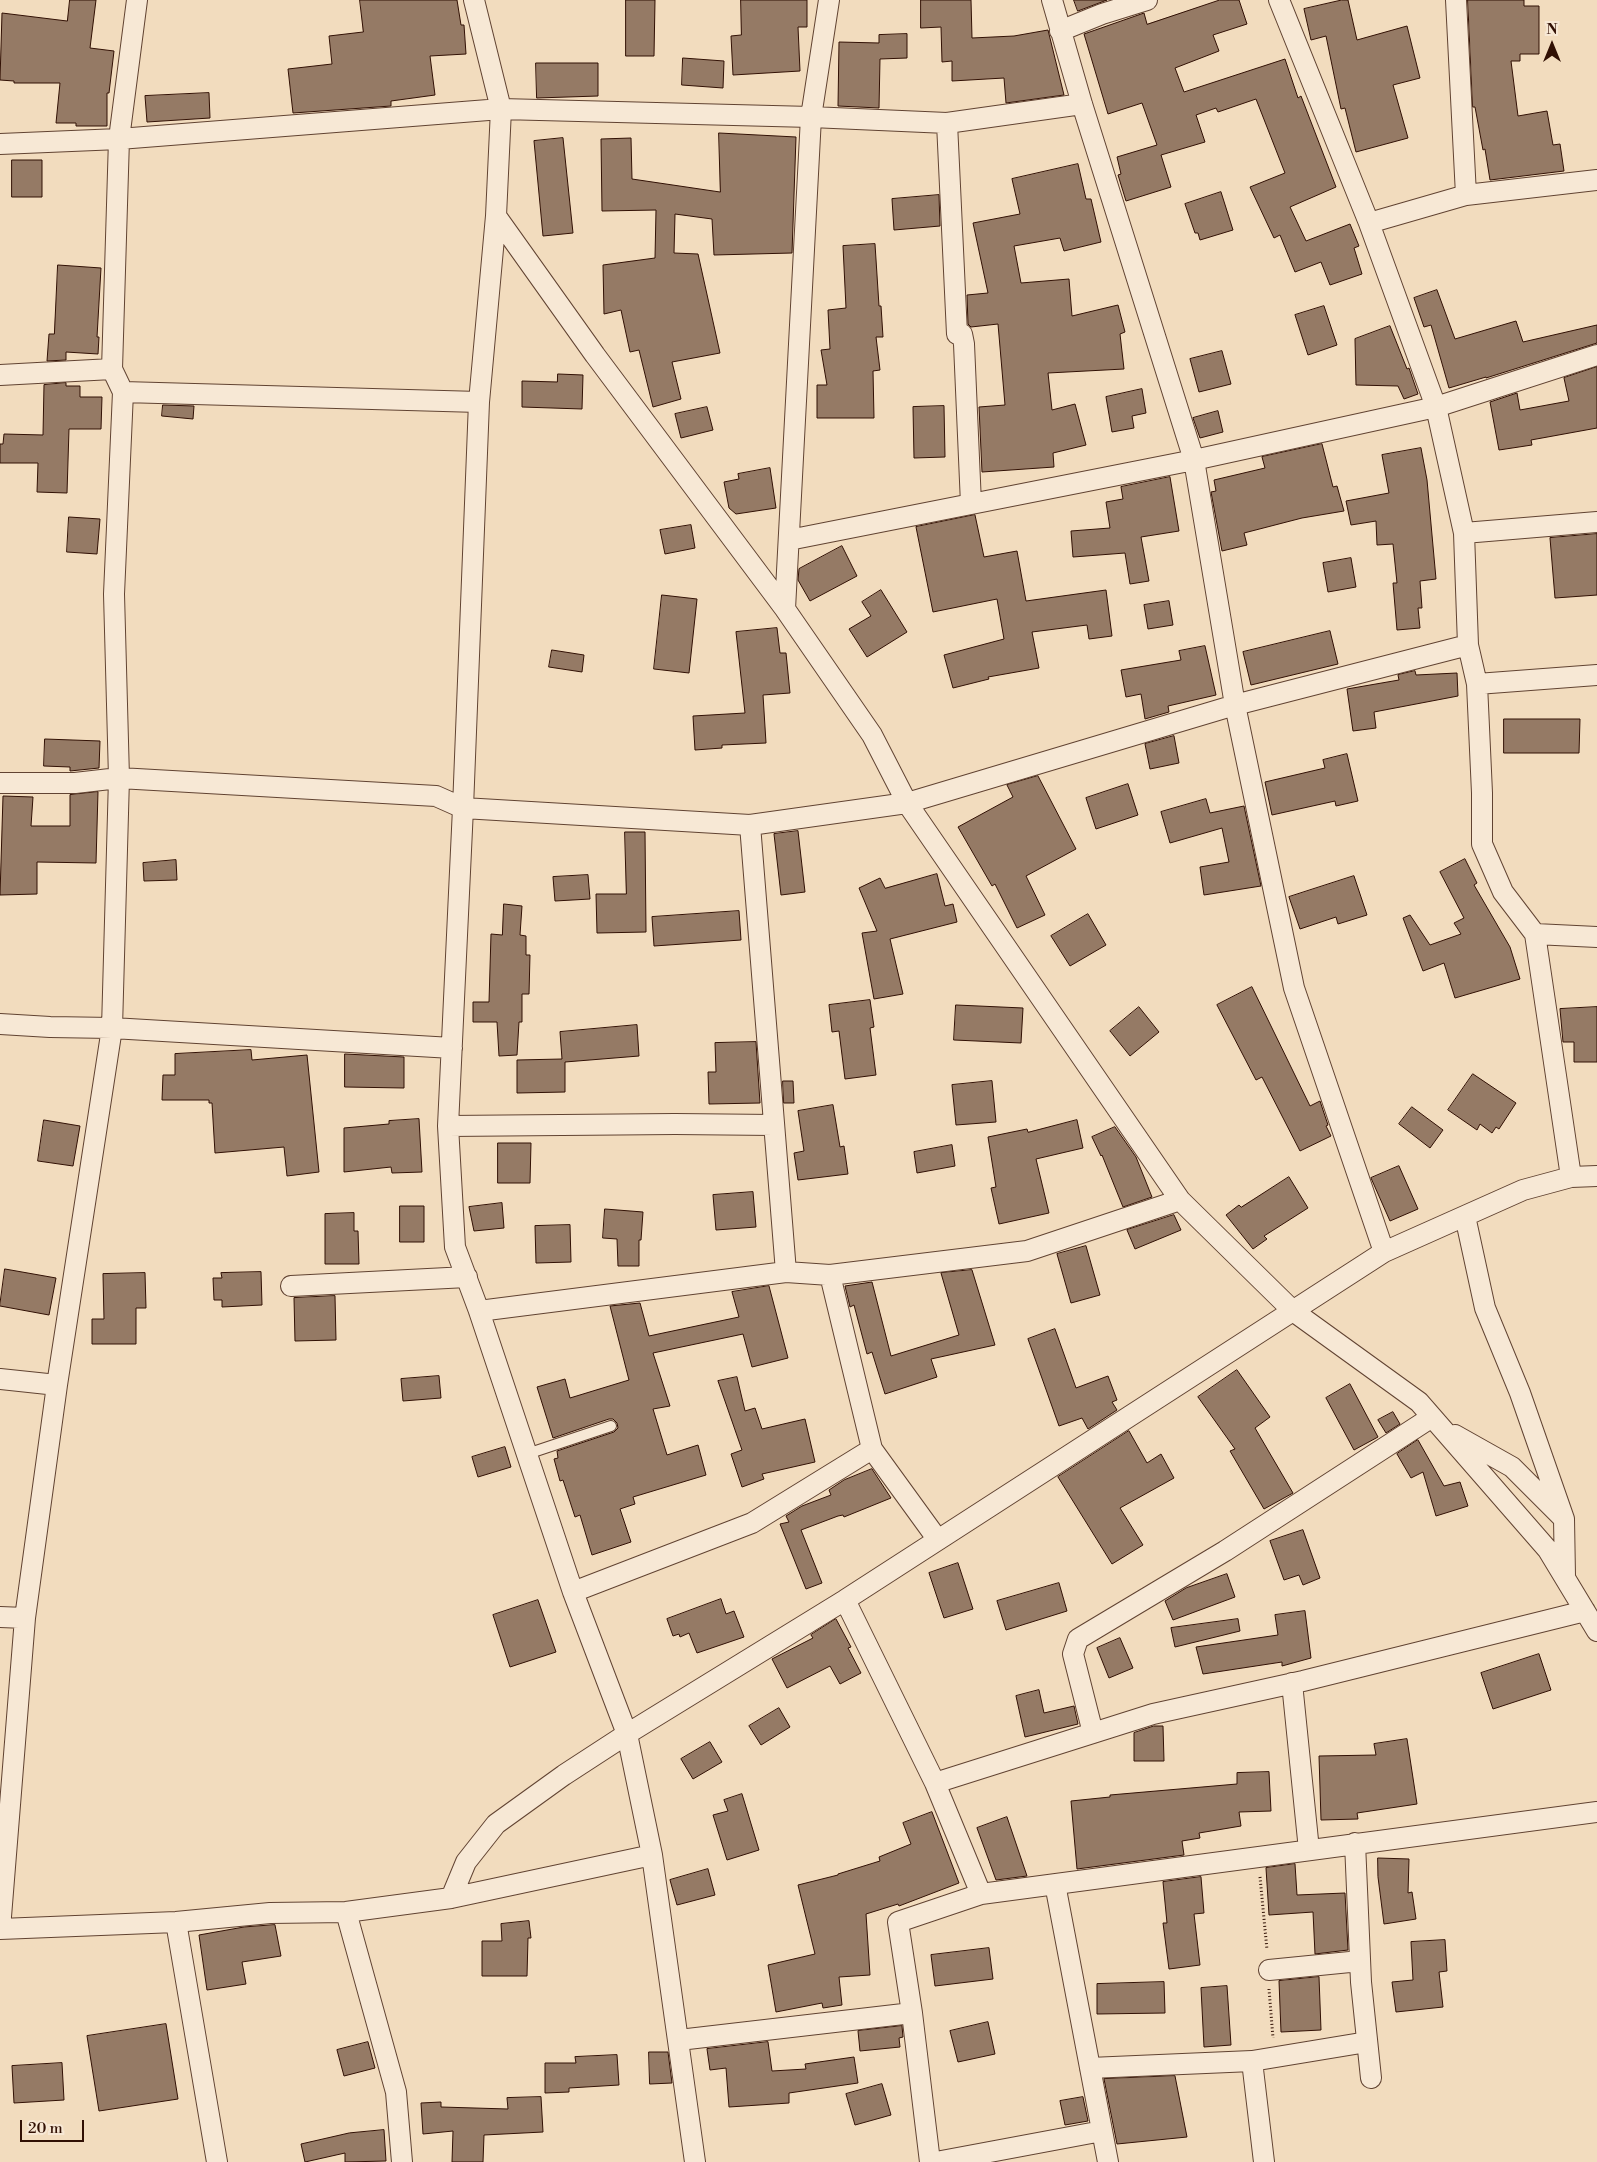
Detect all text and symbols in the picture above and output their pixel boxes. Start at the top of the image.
north arrow [1527,20,1577,70]
text: N [1546,21,1558,39]
scale bar [22,2110,86,2142]
text: 20 m [28,2119,63,2138]

